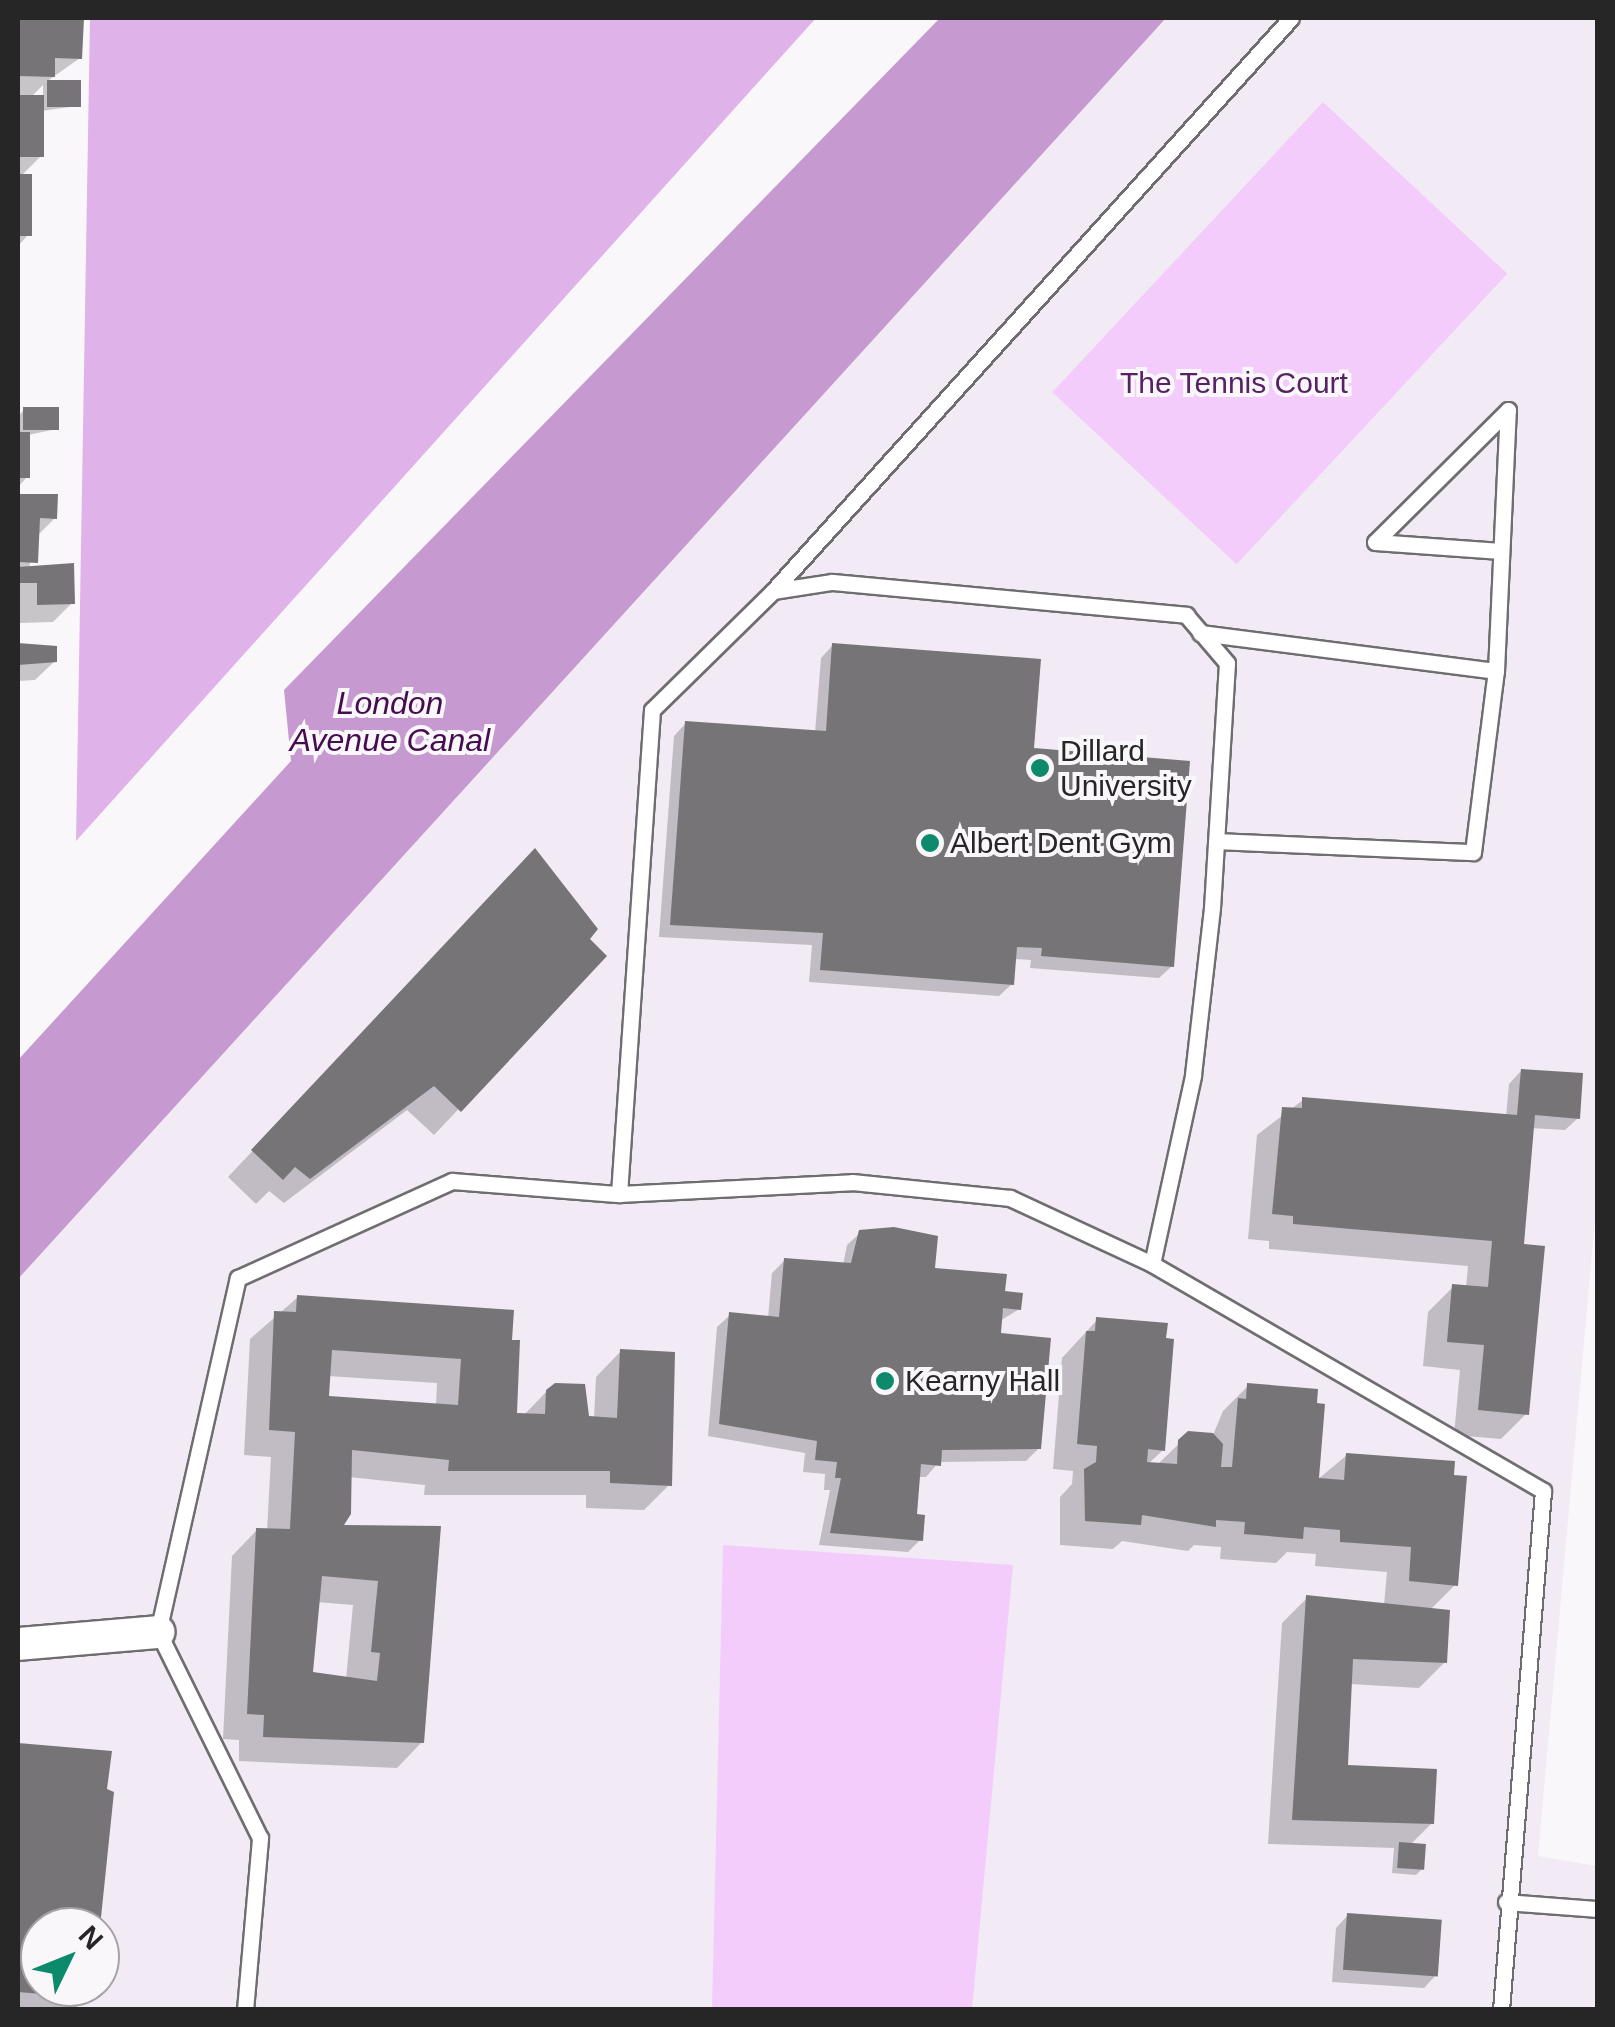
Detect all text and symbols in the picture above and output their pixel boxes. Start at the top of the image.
park label: The Tennis Court [1120,365,1348,401]
water label: London Avenue Canal [290,685,490,760]
place label: Dillard University [1060,733,1192,804]
marker: Dillard University [1029,757,1051,779]
place label: Albert Dent Gym [950,825,1172,861]
marker: Albert Dent Gym [919,832,941,854]
place label: Kearny Hall [905,1363,1060,1399]
marker: Kearny Hall [874,1370,896,1392]
north arrow [20,1907,120,2007]
text: N [73,1920,109,1956]

